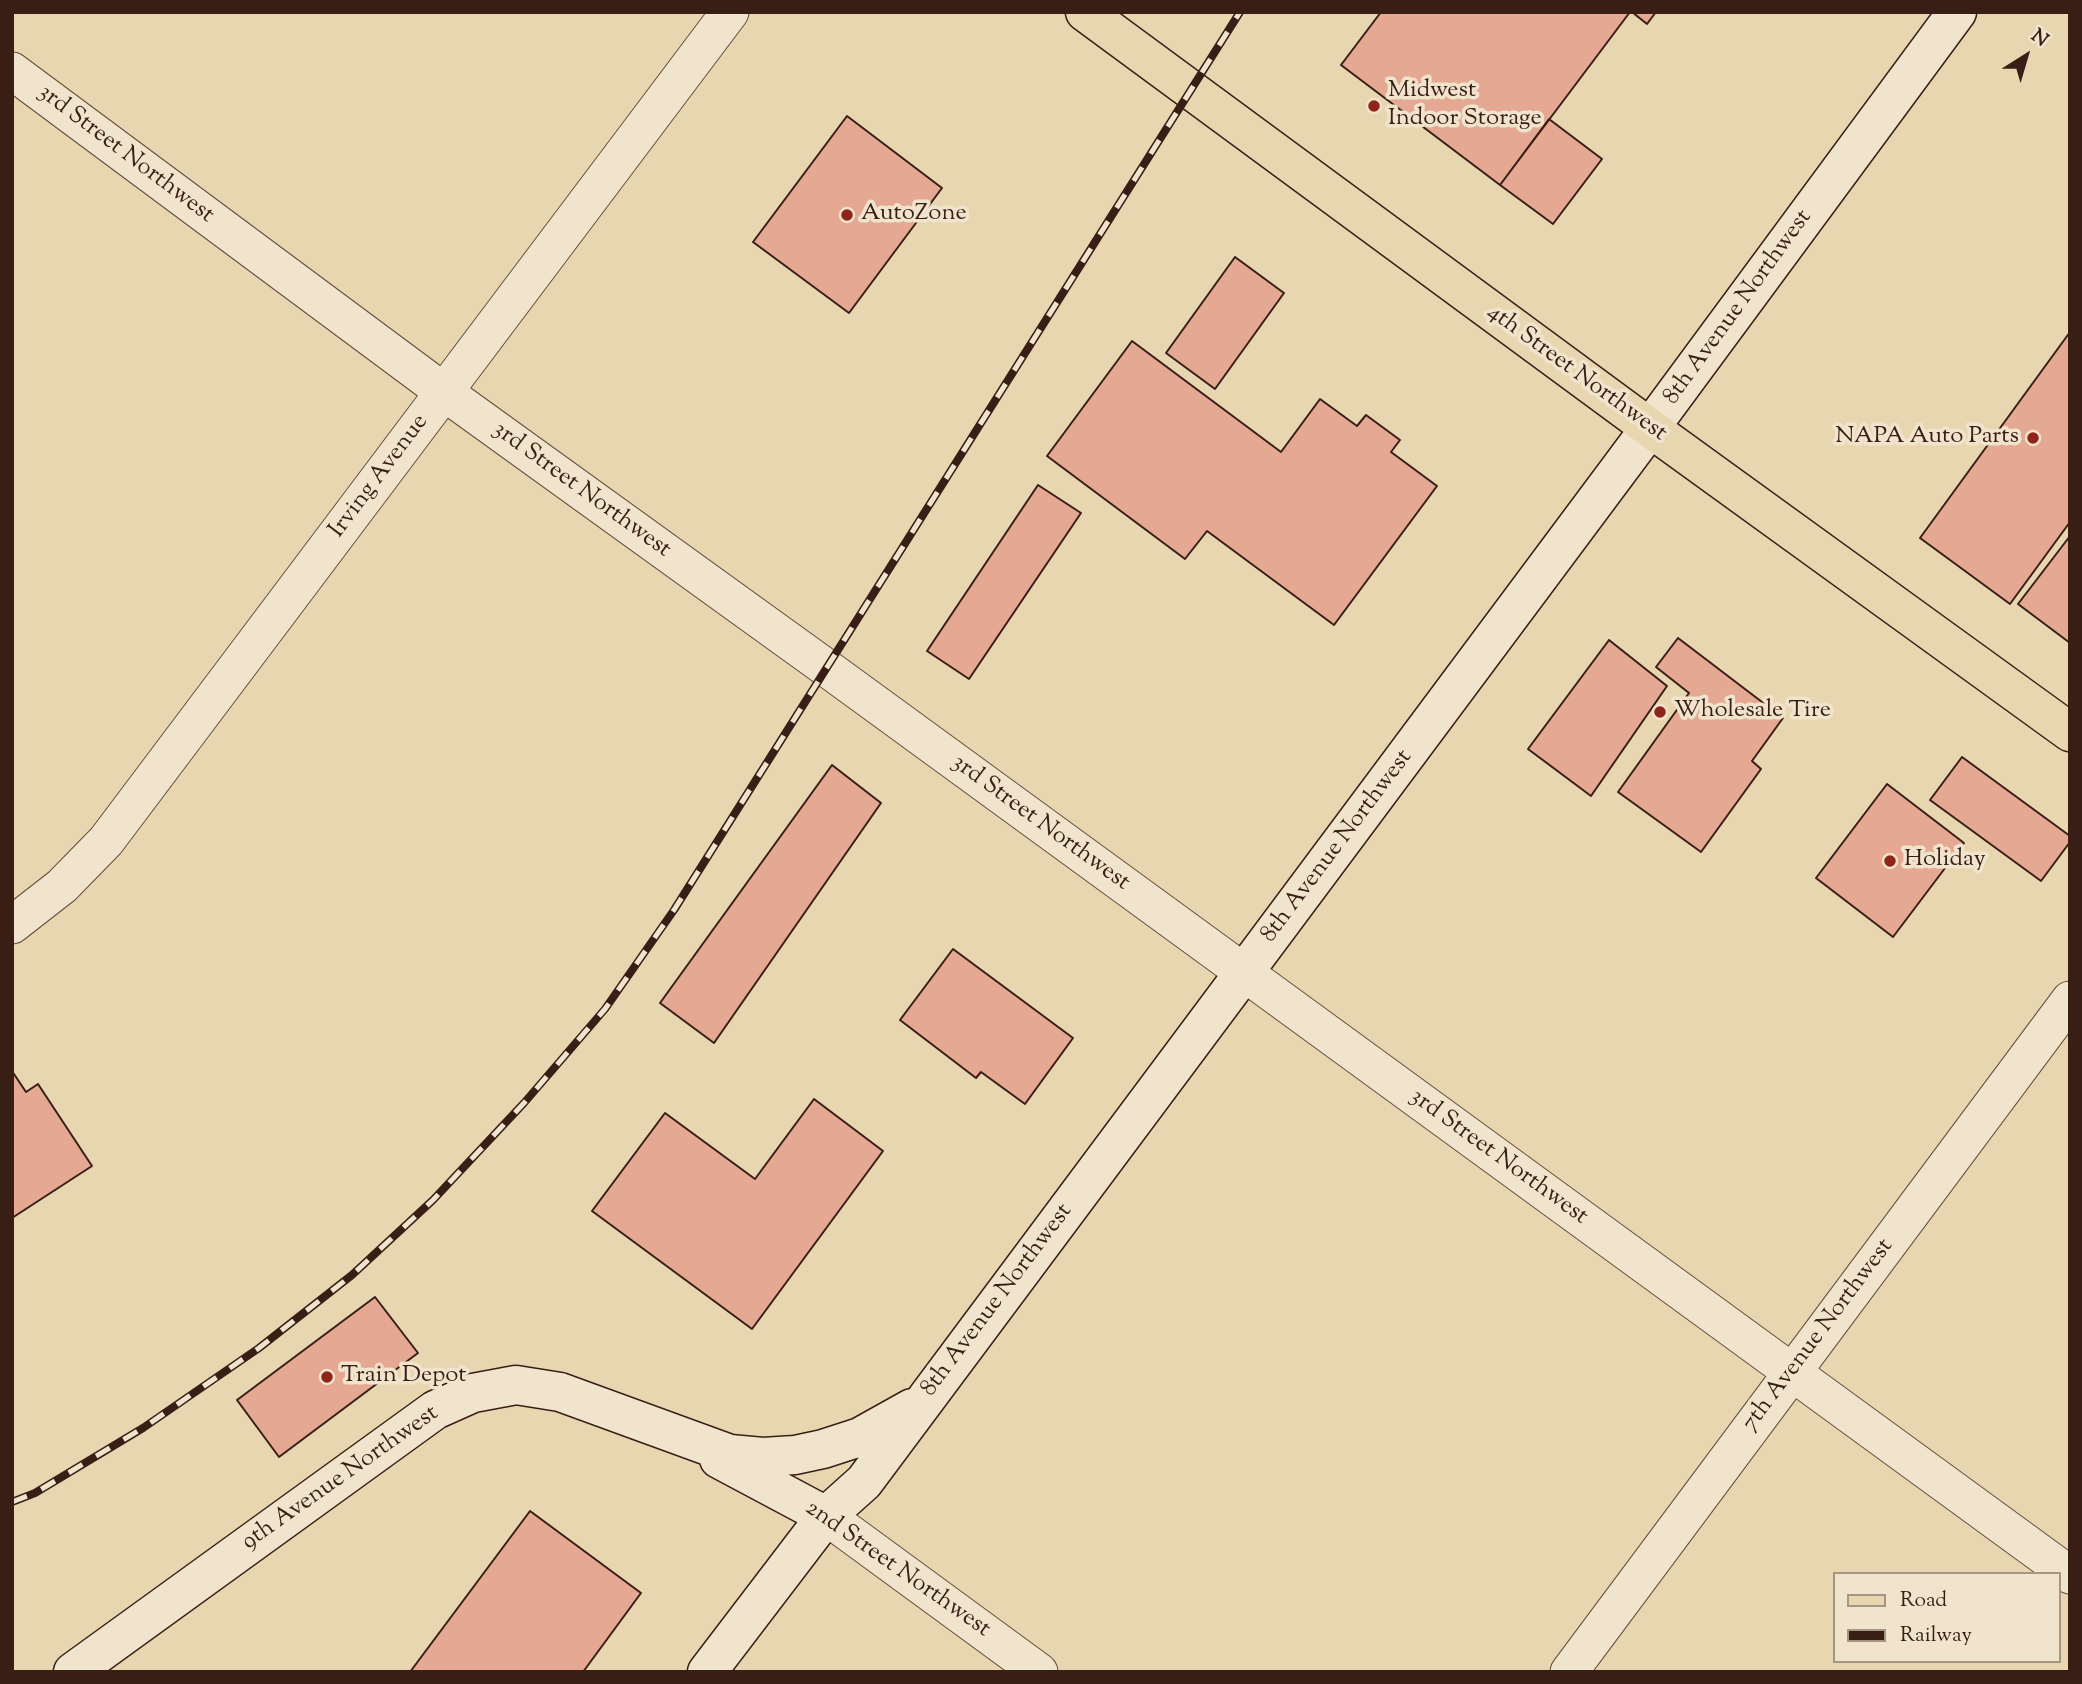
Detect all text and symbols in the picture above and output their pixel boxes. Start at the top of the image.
north arrow [1991,21,2061,91]
text: N [2025,23,2053,54]
place label: Midwest Indoor Storage [1388,78,1542,134]
street label: 3rd Street Northwest [31,79,219,231]
marker: Midwest Indoor Storage [1366,98,1382,114]
place label: AutoZone [861,201,967,229]
street label: 8th Avenue Northwest [1659,205,1819,411]
marker: AutoZone [839,207,855,223]
street label: 4th Street Northwest [1480,299,1672,449]
street label: Irving Avenue [324,410,436,544]
street label: 3rd Street Northwest [486,417,676,565]
place label: NAPA Auto Parts [1835,424,2019,452]
marker: NAPA Auto Parts [2025,430,2041,446]
place label: Wholesale Tire [1674,698,1831,726]
marker: Wholesale Tire [1652,704,1668,720]
street label: 8th Avenue Northwest [1256,745,1420,949]
street label: 3rd Street Northwest [945,750,1135,898]
place label: Holiday [1904,847,1986,875]
marker: Holiday [1882,853,1898,869]
street label: 3rd Street Northwest [1403,1084,1593,1232]
street label: 8th Avenue Northwest [916,1199,1080,1403]
street label: 7th Avenue Northwest [1737,1234,1901,1438]
place label: Train Depot [341,1363,466,1391]
marker: Train Depot [319,1369,335,1385]
street label: 9th Avenue Northwest [237,1400,445,1558]
street label: 2nd Street Northwest [799,1495,995,1645]
legend [1834,1572,2061,1663]
text: Road [1900,1586,1947,1616]
text: Railway [1900,1621,1972,1651]

